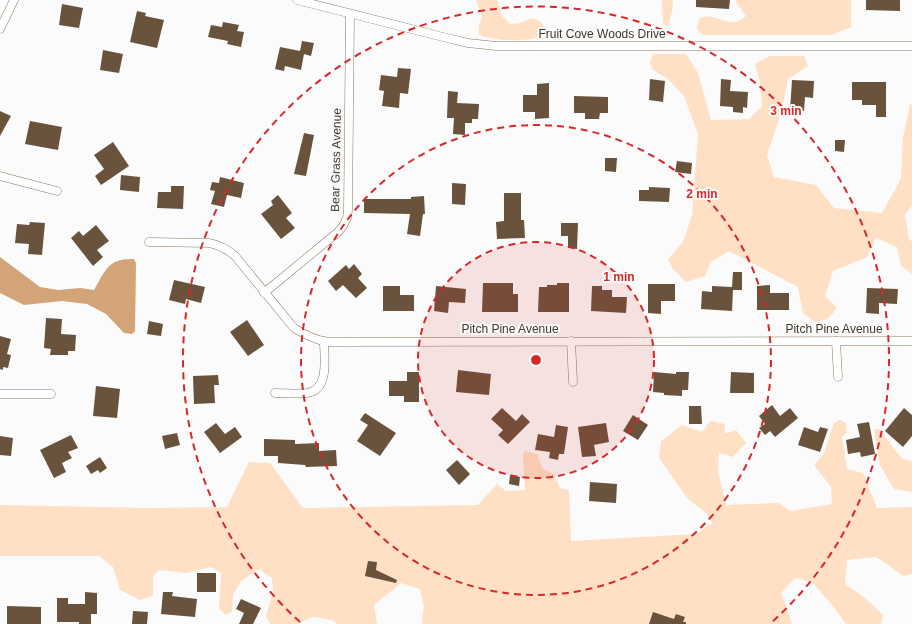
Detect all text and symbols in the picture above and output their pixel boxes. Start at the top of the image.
street label: Fruit Cove Woods Drive [538,27,666,41]
text: 3 min [770,104,802,118]
street label: Bear Grass Avenue [328,108,344,212]
text: 2 min [686,187,718,201]
text: 1 min [603,270,635,284]
street label: Pitch Pine Avenue [461,322,559,336]
street label: Pitch Pine Avenue [785,322,883,336]
centre of rings [529,353,543,367]

